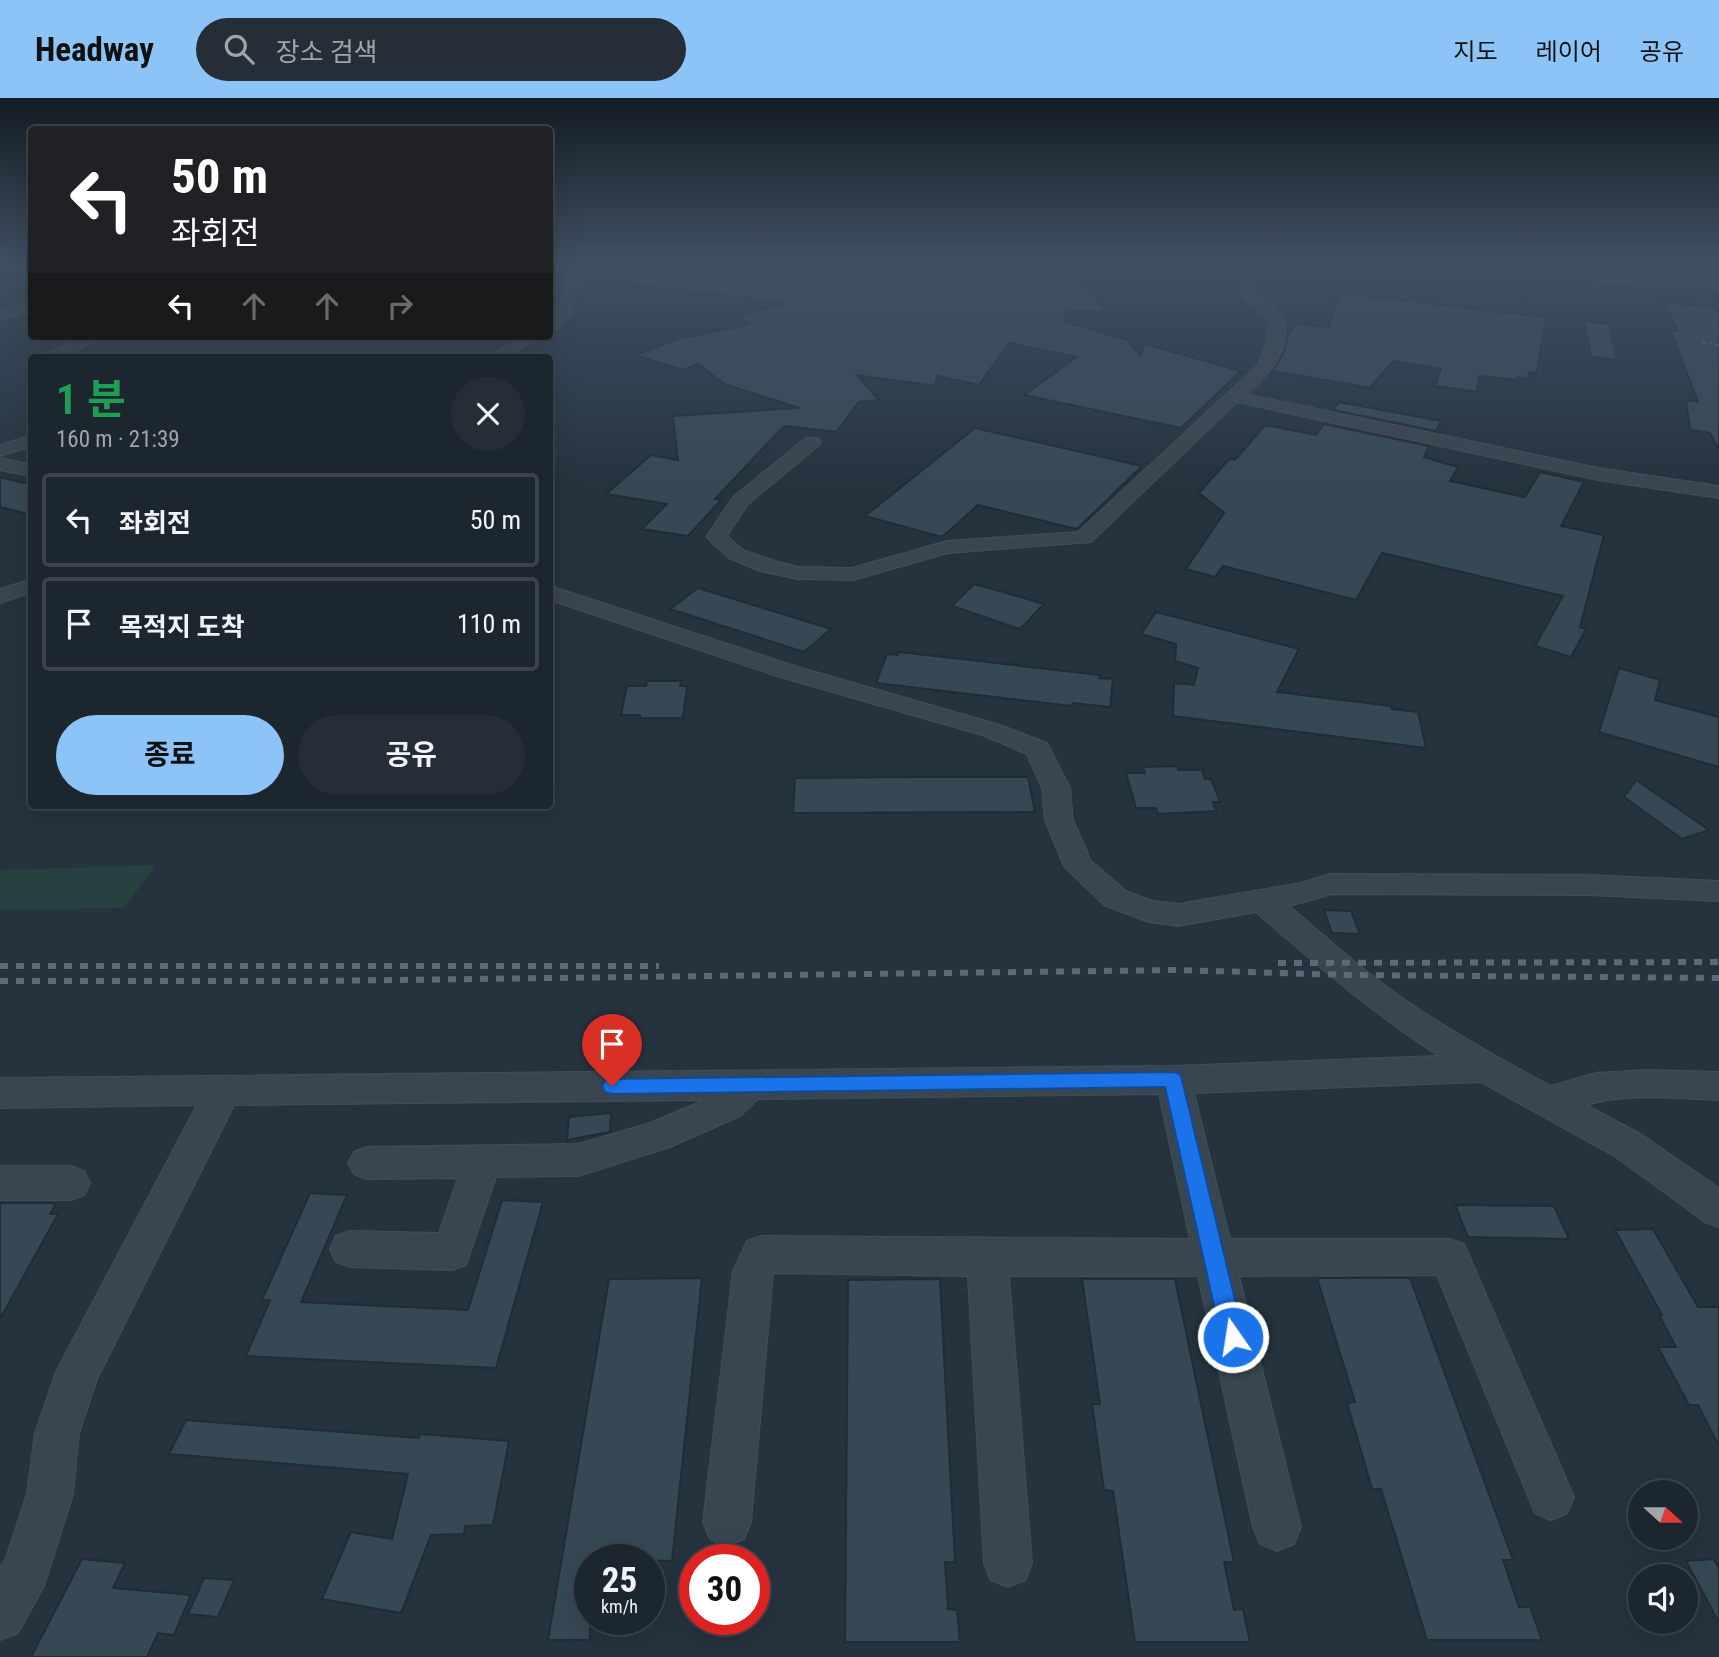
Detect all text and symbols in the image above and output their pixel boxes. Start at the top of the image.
search box [196,18,686,81]
text: Headway [35,30,154,69]
icon: search [220,30,258,68]
text: 장소 검색 [276,37,378,67]
text: 지도 [1453,38,1498,66]
text: 레이어 [1536,38,1602,66]
text: 공유 [1640,38,1684,66]
text: 50 m [171,148,268,205]
icon: left [56,154,147,245]
text: 좌회전 [171,214,259,252]
icon: left [162,287,200,325]
icon: ahead [235,287,273,325]
icon: ahead [308,287,346,325]
icon: right [381,287,419,325]
text: 1 분 [56,375,126,424]
button: close [451,377,525,451]
text: 160 m · 21:39 [56,426,180,453]
icon: left [60,501,98,539]
text: 50 m [470,505,521,535]
text: 좌회전 [119,508,191,538]
icon: arrive [60,605,98,643]
text: 110 m [457,609,521,639]
text: 목적지 도착 [119,612,245,642]
button: 종료 [56,715,284,795]
button: 공유 [298,715,525,795]
pin [582,1014,642,1086]
icon: arrive [593,1025,631,1063]
position arrow [1196,1300,1270,1374]
north arrow [1628,1480,1698,1550]
map controls [1628,1480,1698,1634]
speed limit sign: 30 [679,1544,770,1635]
text: 25 [602,1560,637,1601]
button: sound [1628,1564,1698,1634]
text: km/h [601,1596,638,1617]

